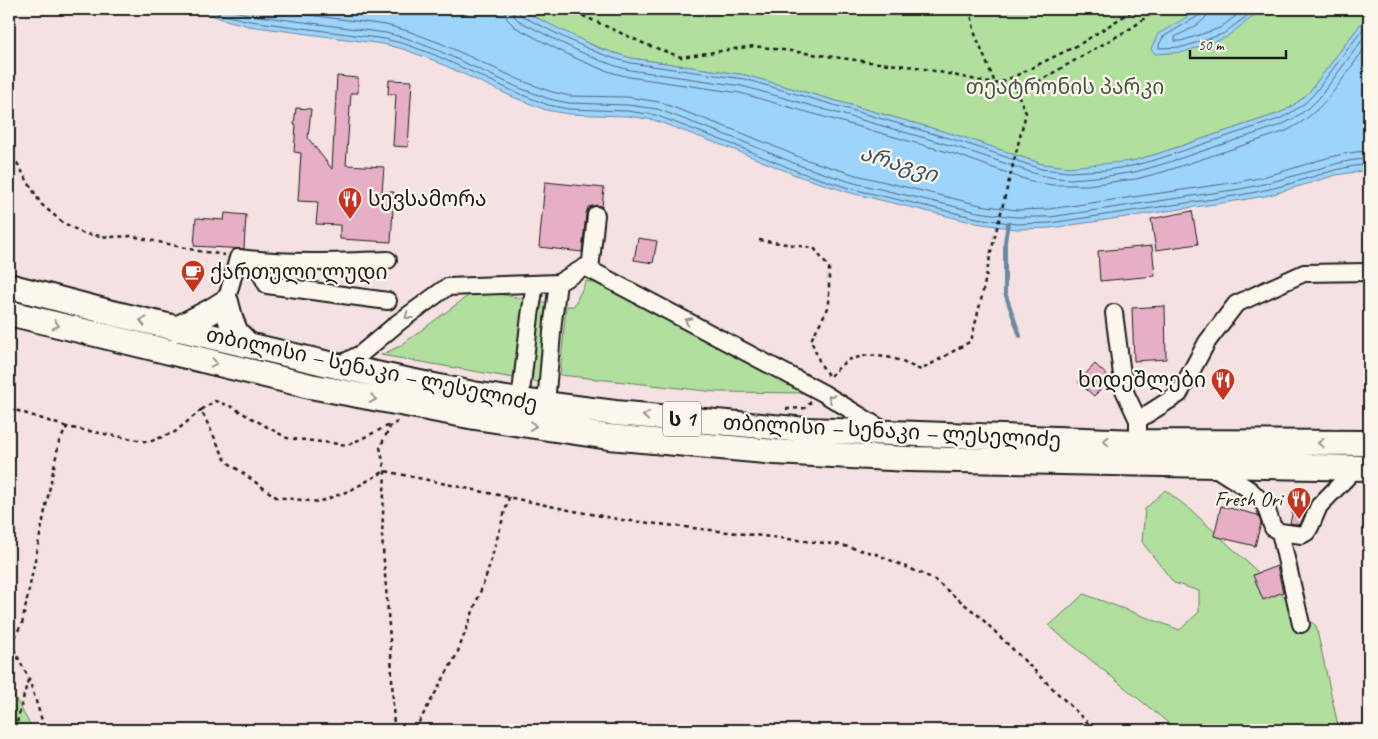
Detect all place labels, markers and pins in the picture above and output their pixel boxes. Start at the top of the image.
restaurant icon: სევსამორა [337,186,363,220]
place label: სევსამორა [368,186,487,212]
cafe icon: ქართული ლუდი [180,259,206,293]
place label: ქართული ლუდი [210,259,388,285]
place label: ხიდეშლები [1078,367,1206,393]
restaurant icon: ხიდეშლები [1210,367,1236,401]
place label: Fresh Ori [1215,486,1285,512]
restaurant icon: Fresh Ori [1286,486,1312,520]

